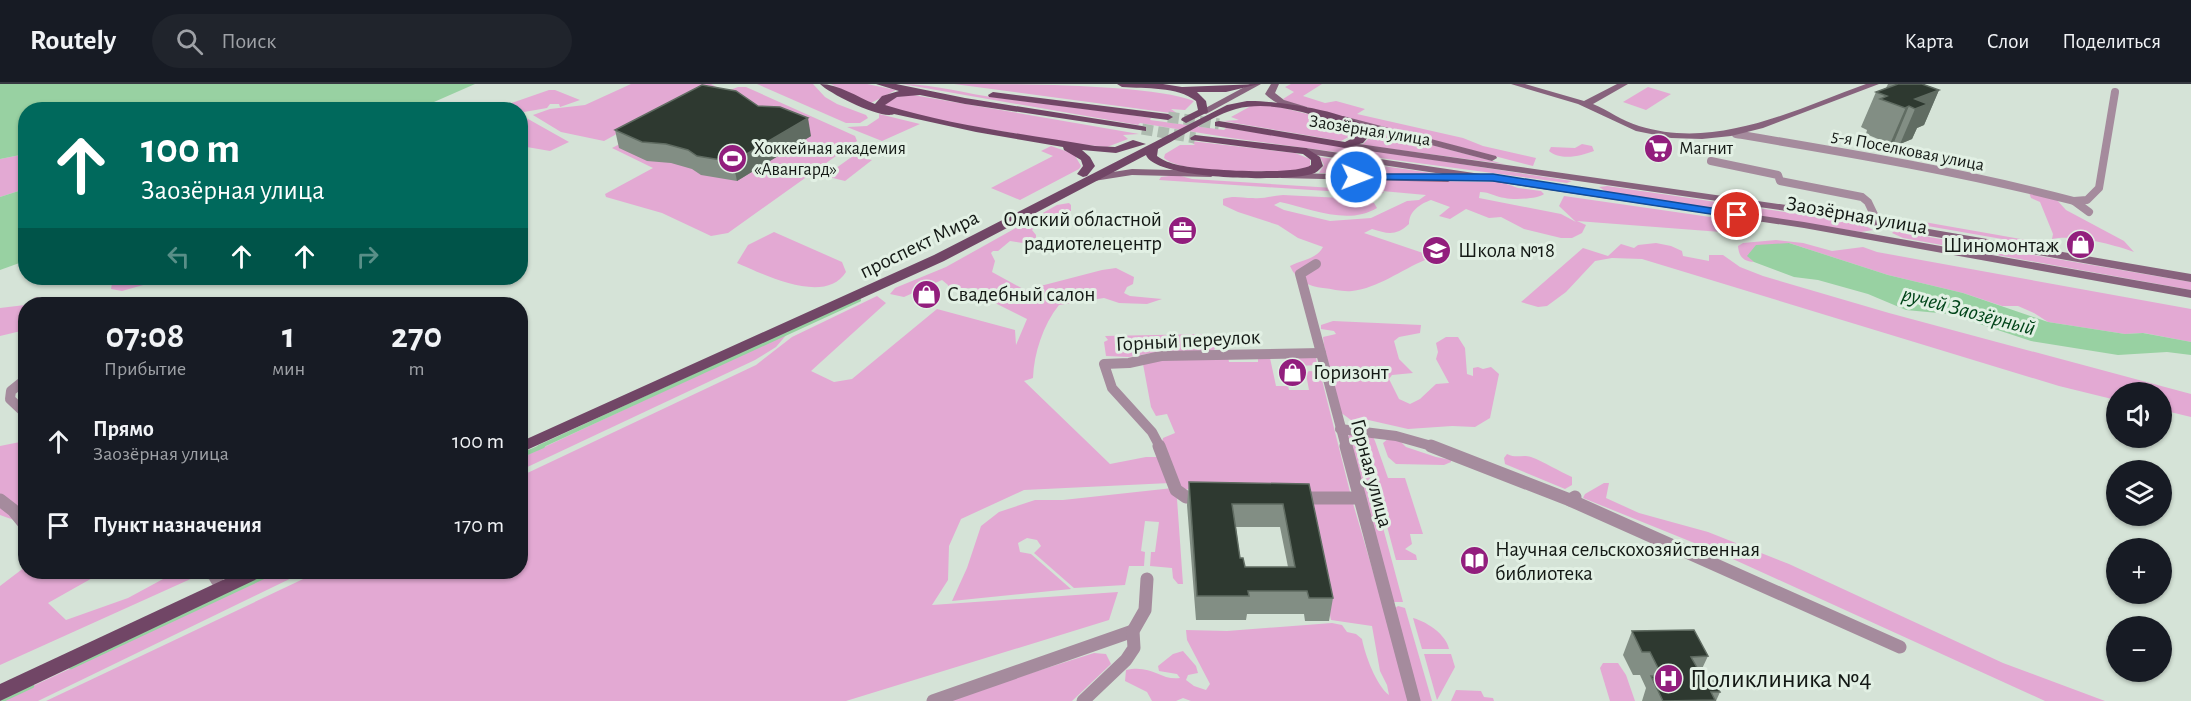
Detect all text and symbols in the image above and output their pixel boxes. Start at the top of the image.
search box [152,14,572,68]
icon: search [173,25,206,58]
text: Routely [30,27,116,55]
text: Поиск [221,30,276,52]
text: Карта [1904,31,1954,52]
text: Слои [1987,31,2029,52]
text: Поделиться [2062,31,2161,52]
street label: Заозёрная улица [1308,113,1432,149]
icon: ahead [42,126,120,204]
street label: 5-я Поселковая улица [1830,127,1986,175]
text: 100 m [141,128,240,170]
supermarket icon: Магнит [1642,132,1674,164]
place label: Хоккейная академия «Авангард» [754,140,906,179]
place label: Магнит [1679,140,1734,158]
sports icon: Хоккейная академия «Авангард» [717,142,749,174]
position arrow [1324,145,1388,209]
text: Заозёрная улица [141,177,325,204]
pin [1711,189,1762,240]
street label: Заозёрная улица [1785,193,1929,238]
icon: arrive [1720,198,1753,231]
street label: проспект Мира [856,206,982,282]
place label: Омский областной радиотелецентр [1003,209,1162,254]
office icon: Омский областной радиотелецентр [1167,215,1199,247]
shop icon: Шиномонтаж [2064,229,2096,261]
school or university icon: Школа №18 [1421,234,1453,266]
place label: Шиномонтаж [1943,235,2059,256]
icon: left [162,240,195,273]
icon: ahead [225,240,258,273]
icon: ahead [288,240,321,273]
icon: right [351,240,384,273]
place label: Школа №18 [1458,240,1555,261]
shop icon: Свадебный салон [910,278,942,310]
water label: ручей Заозёрный [1899,283,2038,340]
place label: Свадебный салон [947,284,1095,305]
text: 07:08 [105,318,185,354]
text: 1 [282,318,295,354]
text: 270 [391,318,442,354]
street label: Горный переулок [1115,326,1261,355]
shop icon: Горизонт [1276,356,1308,388]
text: Прибытие [104,359,186,379]
text: мин [272,359,305,379]
text: m [409,359,425,379]
place label: Горизонт [1313,362,1389,383]
map controls [2106,382,2172,682]
button: sound [2106,382,2172,448]
street label: Горная улица [1347,417,1396,530]
text: Прямо [93,418,154,440]
icon: ahead [42,425,75,458]
text: 100 m [452,430,504,452]
text: Заозёрная улица [93,444,229,464]
button: layers [2106,460,2172,526]
icon: arrive [42,509,75,542]
text: Пункт назначения [93,514,262,536]
text: 170 m [454,514,504,536]
button: + [2106,538,2172,604]
place label: Научная сельскохозяйственная библиотека [1495,539,1760,584]
library icon: Научная сельскохозяйственная библиотека [1458,545,1490,577]
button: − [2106,616,2172,682]
hospital icon: Поликлиника №4 [1653,662,1685,694]
place label: Поликлиника №4 [1690,666,1872,692]

